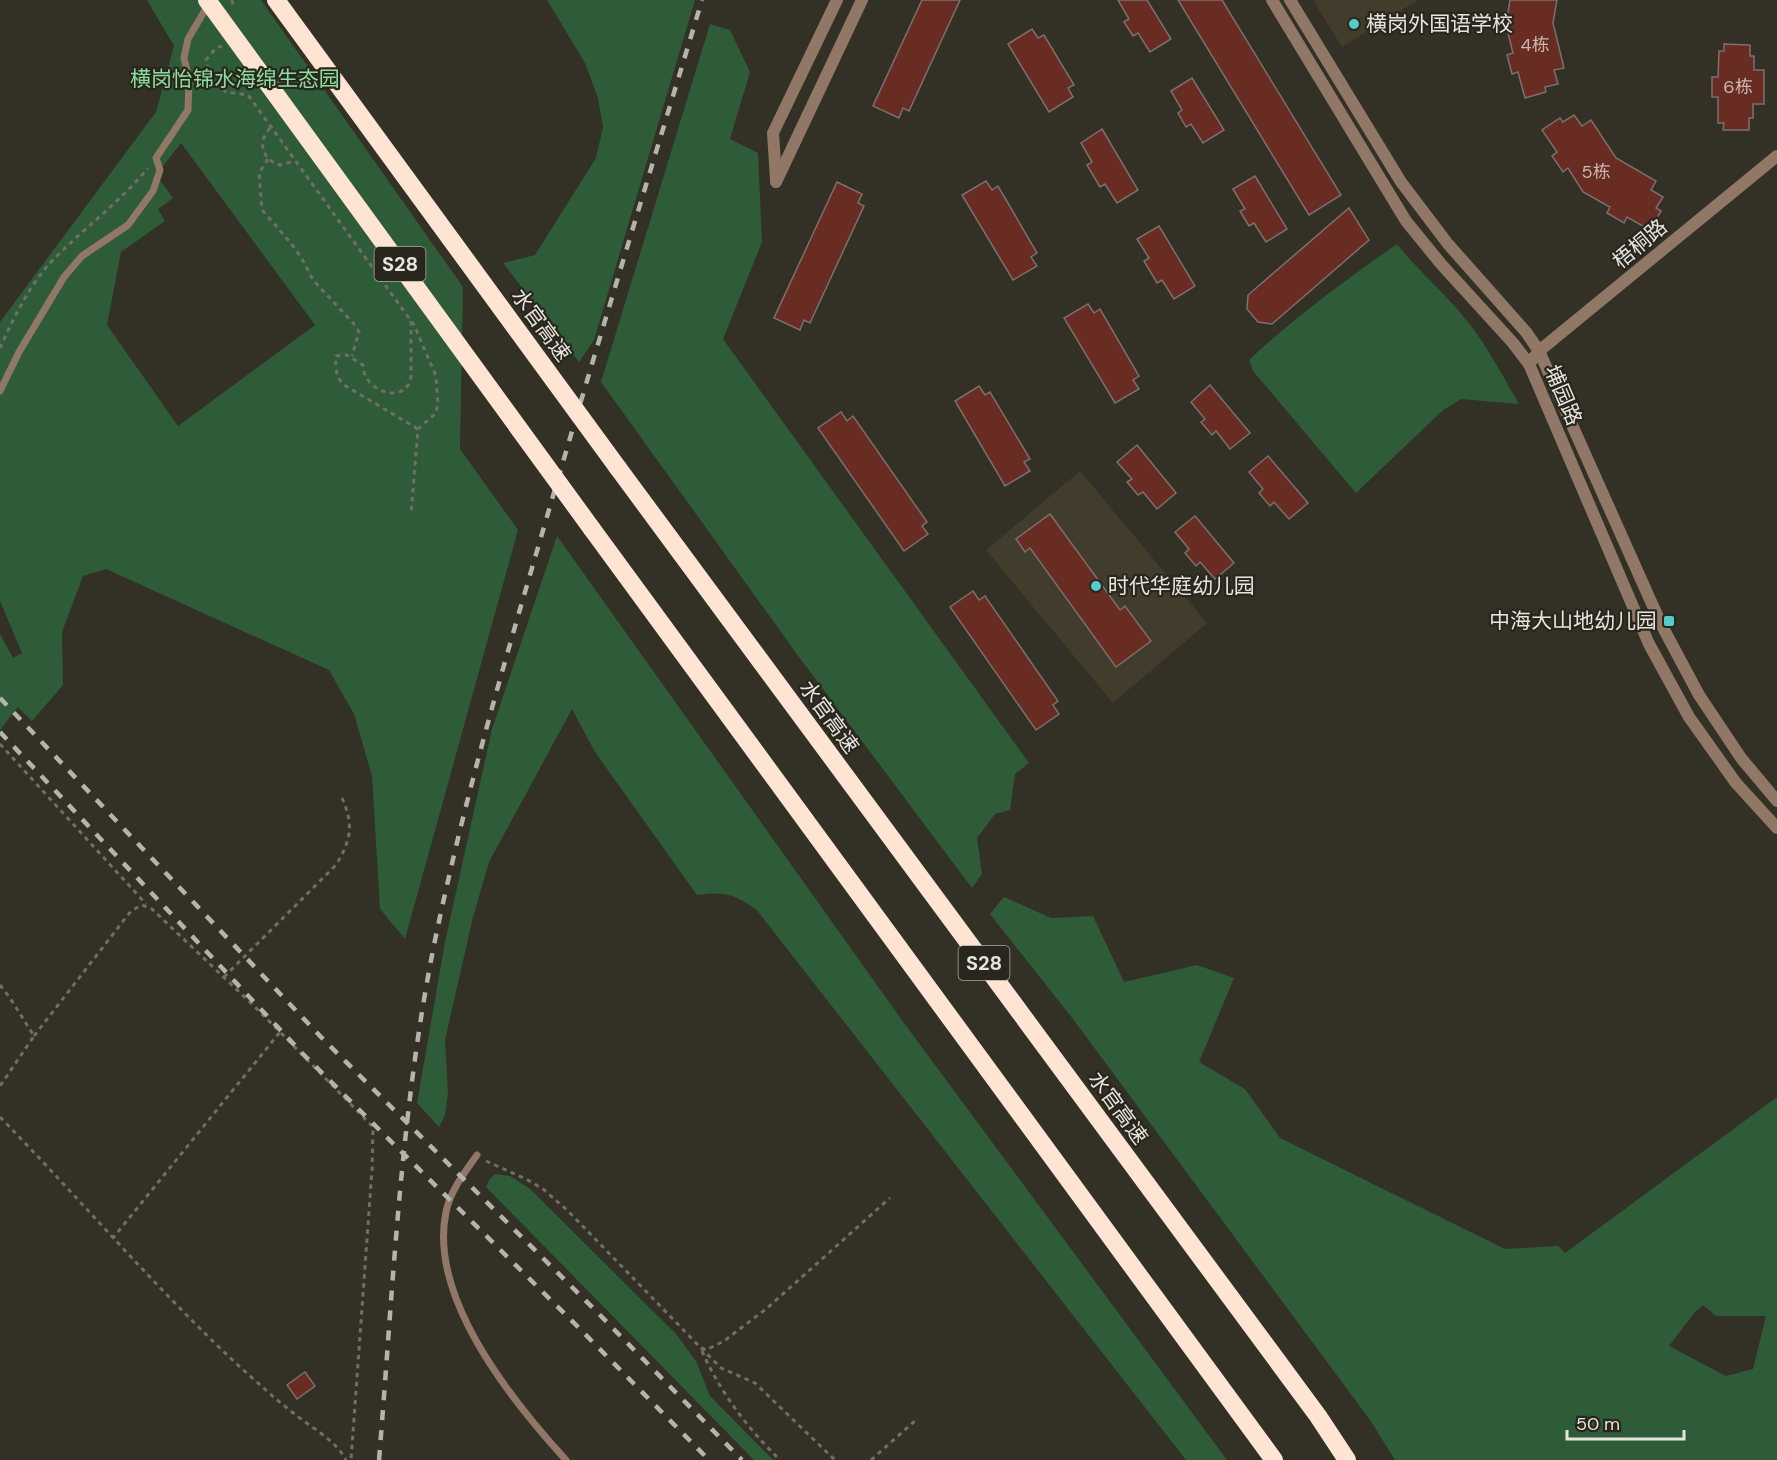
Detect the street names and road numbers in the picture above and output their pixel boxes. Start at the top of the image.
street label: 梧桐路 [1607,213,1673,275]
road number: S28 [374,247,426,281]
street label: 水官高速 [505,283,577,367]
street label: 埔园路 [1538,361,1588,429]
street label: 水官高速 [793,675,865,759]
road number: S28 [958,946,1010,980]
street label: 水官高速 [1082,1066,1154,1150]

